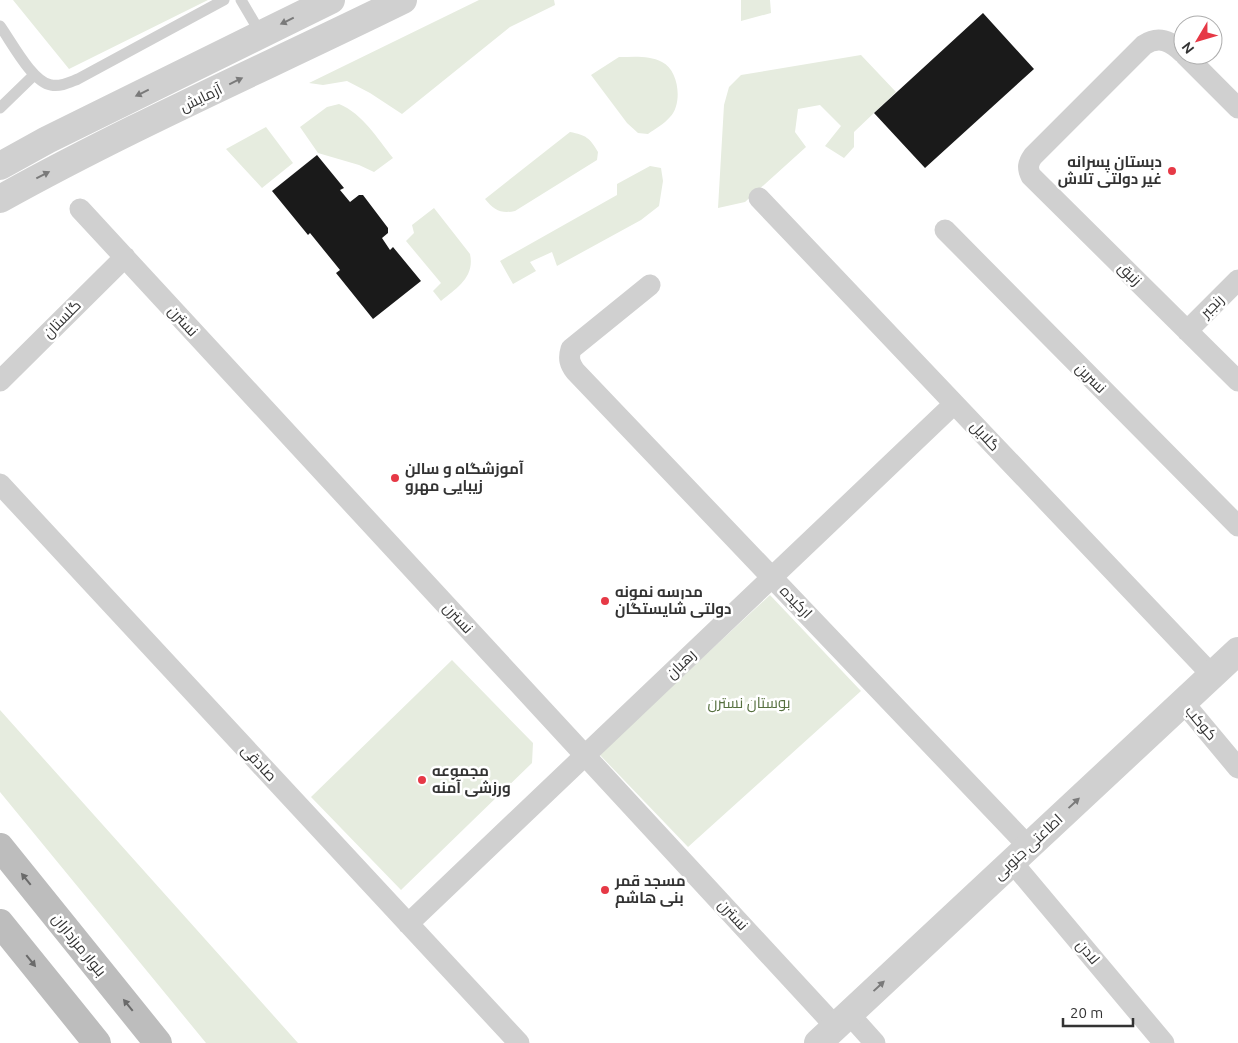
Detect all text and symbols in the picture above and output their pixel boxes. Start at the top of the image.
north arrow [1173,15,1223,65]
one-way arrow [280,17,294,25]
text: N [1178,39,1197,57]
one-way arrow [229,77,243,85]
street label: آزمایش [177,80,225,117]
one-way arrow [134,89,149,98]
place label: دبستان پسرانه غیر دولتی تلاش [1058,153,1162,188]
marker: دبستان پسرانه غیر دولتی تلاش [1166,165,1178,177]
one-way arrow [36,171,50,179]
street label: زنبق [1114,259,1145,290]
street label: رنجبر [1196,290,1228,322]
street label: گلستان [39,296,86,343]
street label: نسترن [163,302,202,341]
street label: نسرین [1071,359,1110,398]
street label: گلایل [966,417,1003,456]
place label: آموزشگاه و سالن زیبایی مهرو [405,460,524,495]
marker: آموزشگاه و سالن زیبایی مهرو [389,472,401,484]
street label: ارکیده [776,582,816,622]
place label: مدرسه نمونه دولتی شایستگان [615,583,731,618]
marker: مدرسه نمونه دولتی شایستگان [599,595,611,607]
street label: نسترن [438,599,477,638]
street label: رهبان [662,645,700,683]
park label: بوستان نسترن [707,694,791,713]
street label: کوکب [1181,702,1221,744]
street label: صادقی [237,741,280,786]
place label: مجموعه ورزشی آمنه [432,762,511,797]
marker: مجموعه ورزشی آمنه [416,774,428,786]
one-way arrow [1068,797,1080,809]
street label: اطاعتی جنوبی [990,810,1067,884]
one-way arrow [20,872,31,885]
place label: مسجد قمر بنی هاشم [614,872,686,908]
marker: مسجد قمر بنی هاشم [599,884,611,896]
street label: نسترن [713,896,752,935]
street label: بلوار مرزداران [47,910,110,981]
street label: لادن [1072,936,1104,969]
one-way arrow [25,954,36,967]
one-way arrow [872,980,884,992]
scale bar [1063,996,1133,1028]
one-way arrow [122,999,133,1012]
text: 20 m [1070,1004,1103,1021]

